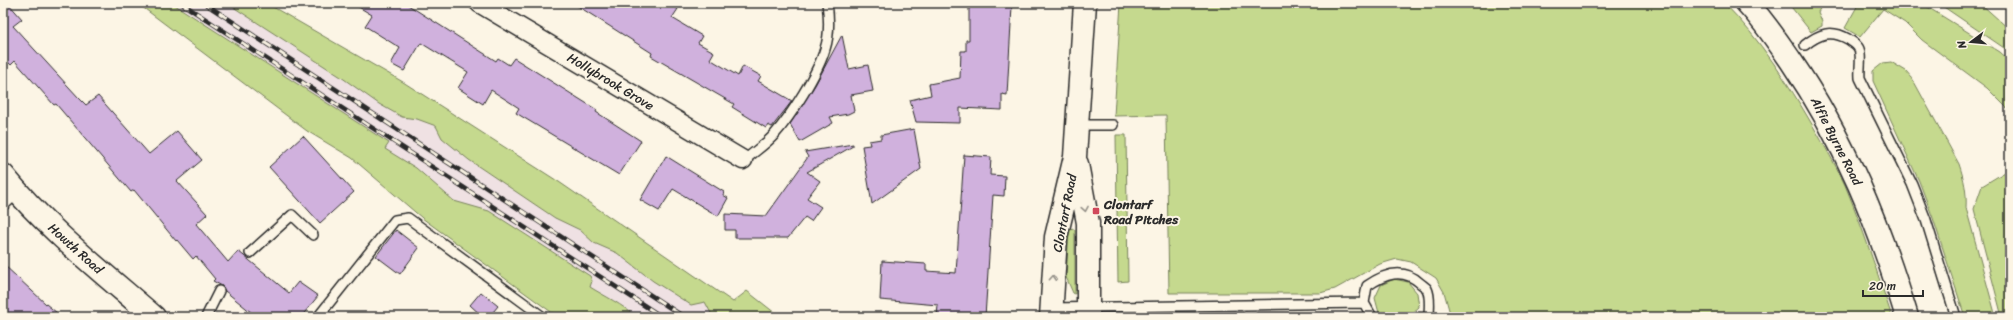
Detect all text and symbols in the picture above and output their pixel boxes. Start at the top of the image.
north arrow [1951,22,1991,62]
text: N [1952,38,1972,52]
street label: Hollybrook Grove [563,46,659,117]
street label: Alfie Byrne Road [1804,92,1869,191]
street label: Clontarf Road [1046,171,1084,254]
place label: Clontarf Road Pitches [1103,193,1179,231]
one-way arrow [1080,206,1089,212]
marker: Clontarf Road Pitches [1091,206,1101,216]
street label: Howth Road [43,217,110,281]
scale bar [1863,272,1923,298]
one-way arrow [1049,275,1058,281]
text: 20 m [1869,275,1896,297]

